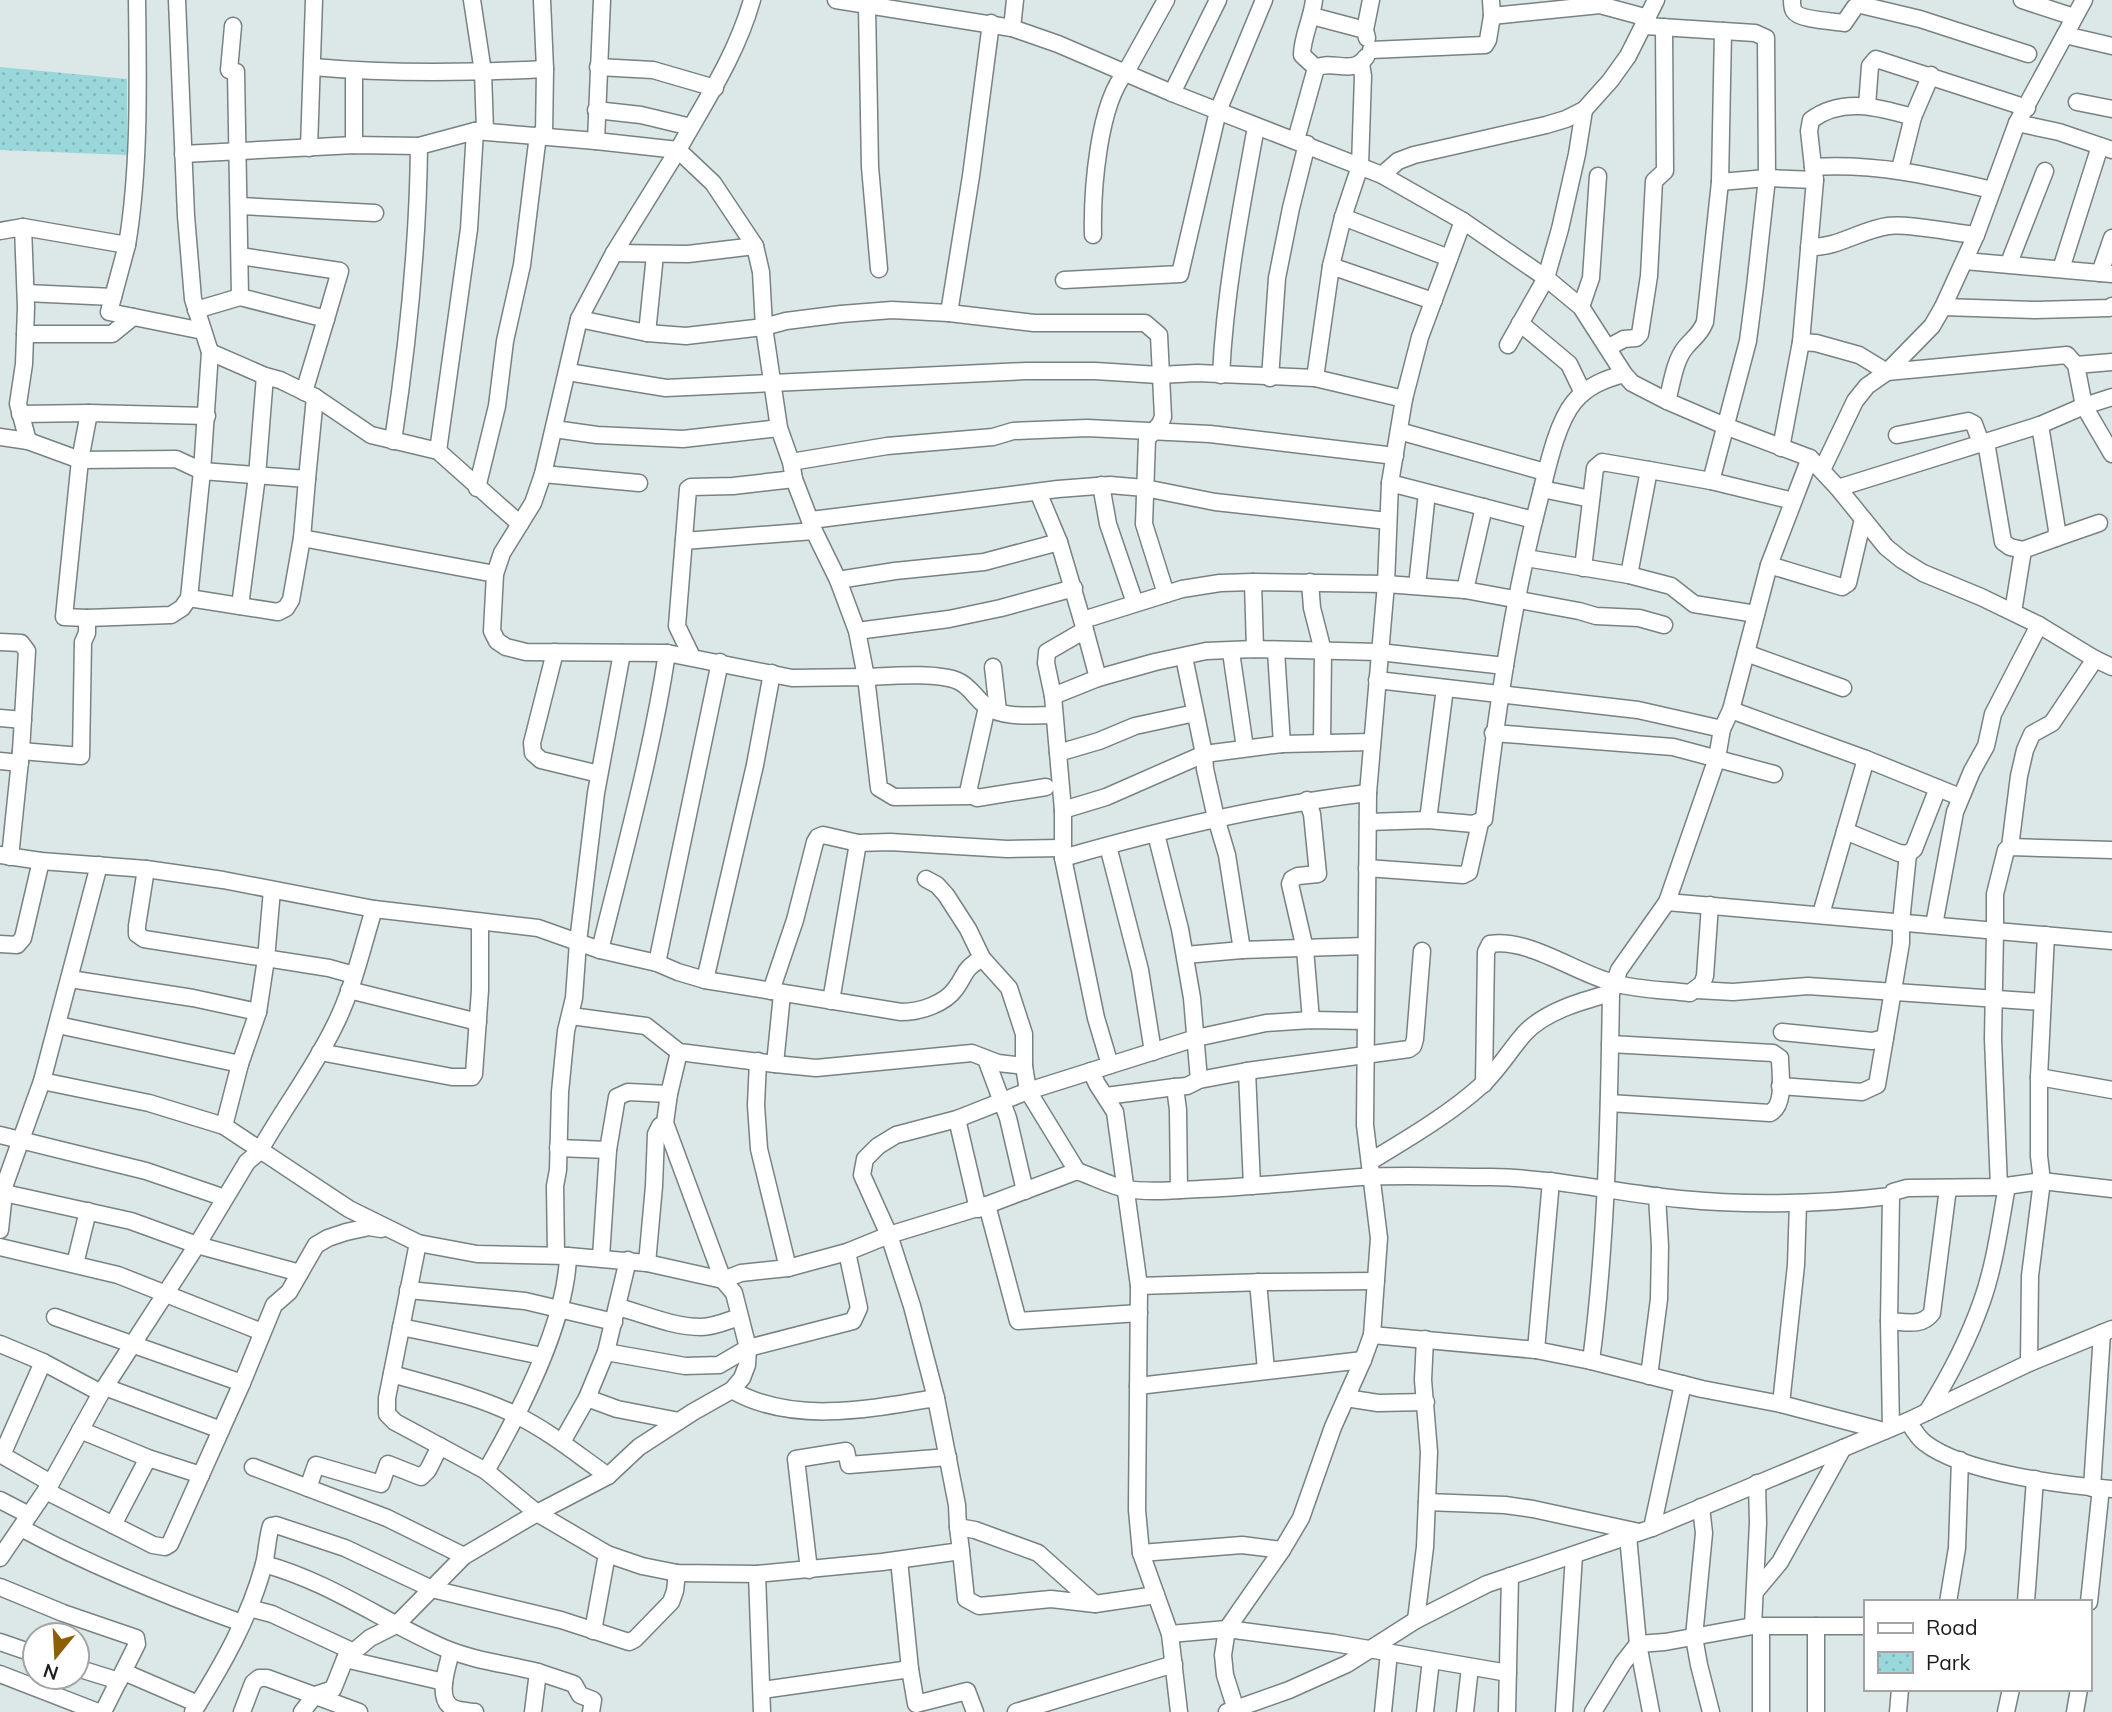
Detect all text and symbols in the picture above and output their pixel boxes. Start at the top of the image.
legend [1864,1600,2091,1691]
text: Road [1926,1614,1977,1640]
north arrow [21,1621,91,1691]
text: Park [1926,1649,1970,1675]
text: N [40,1659,61,1686]

